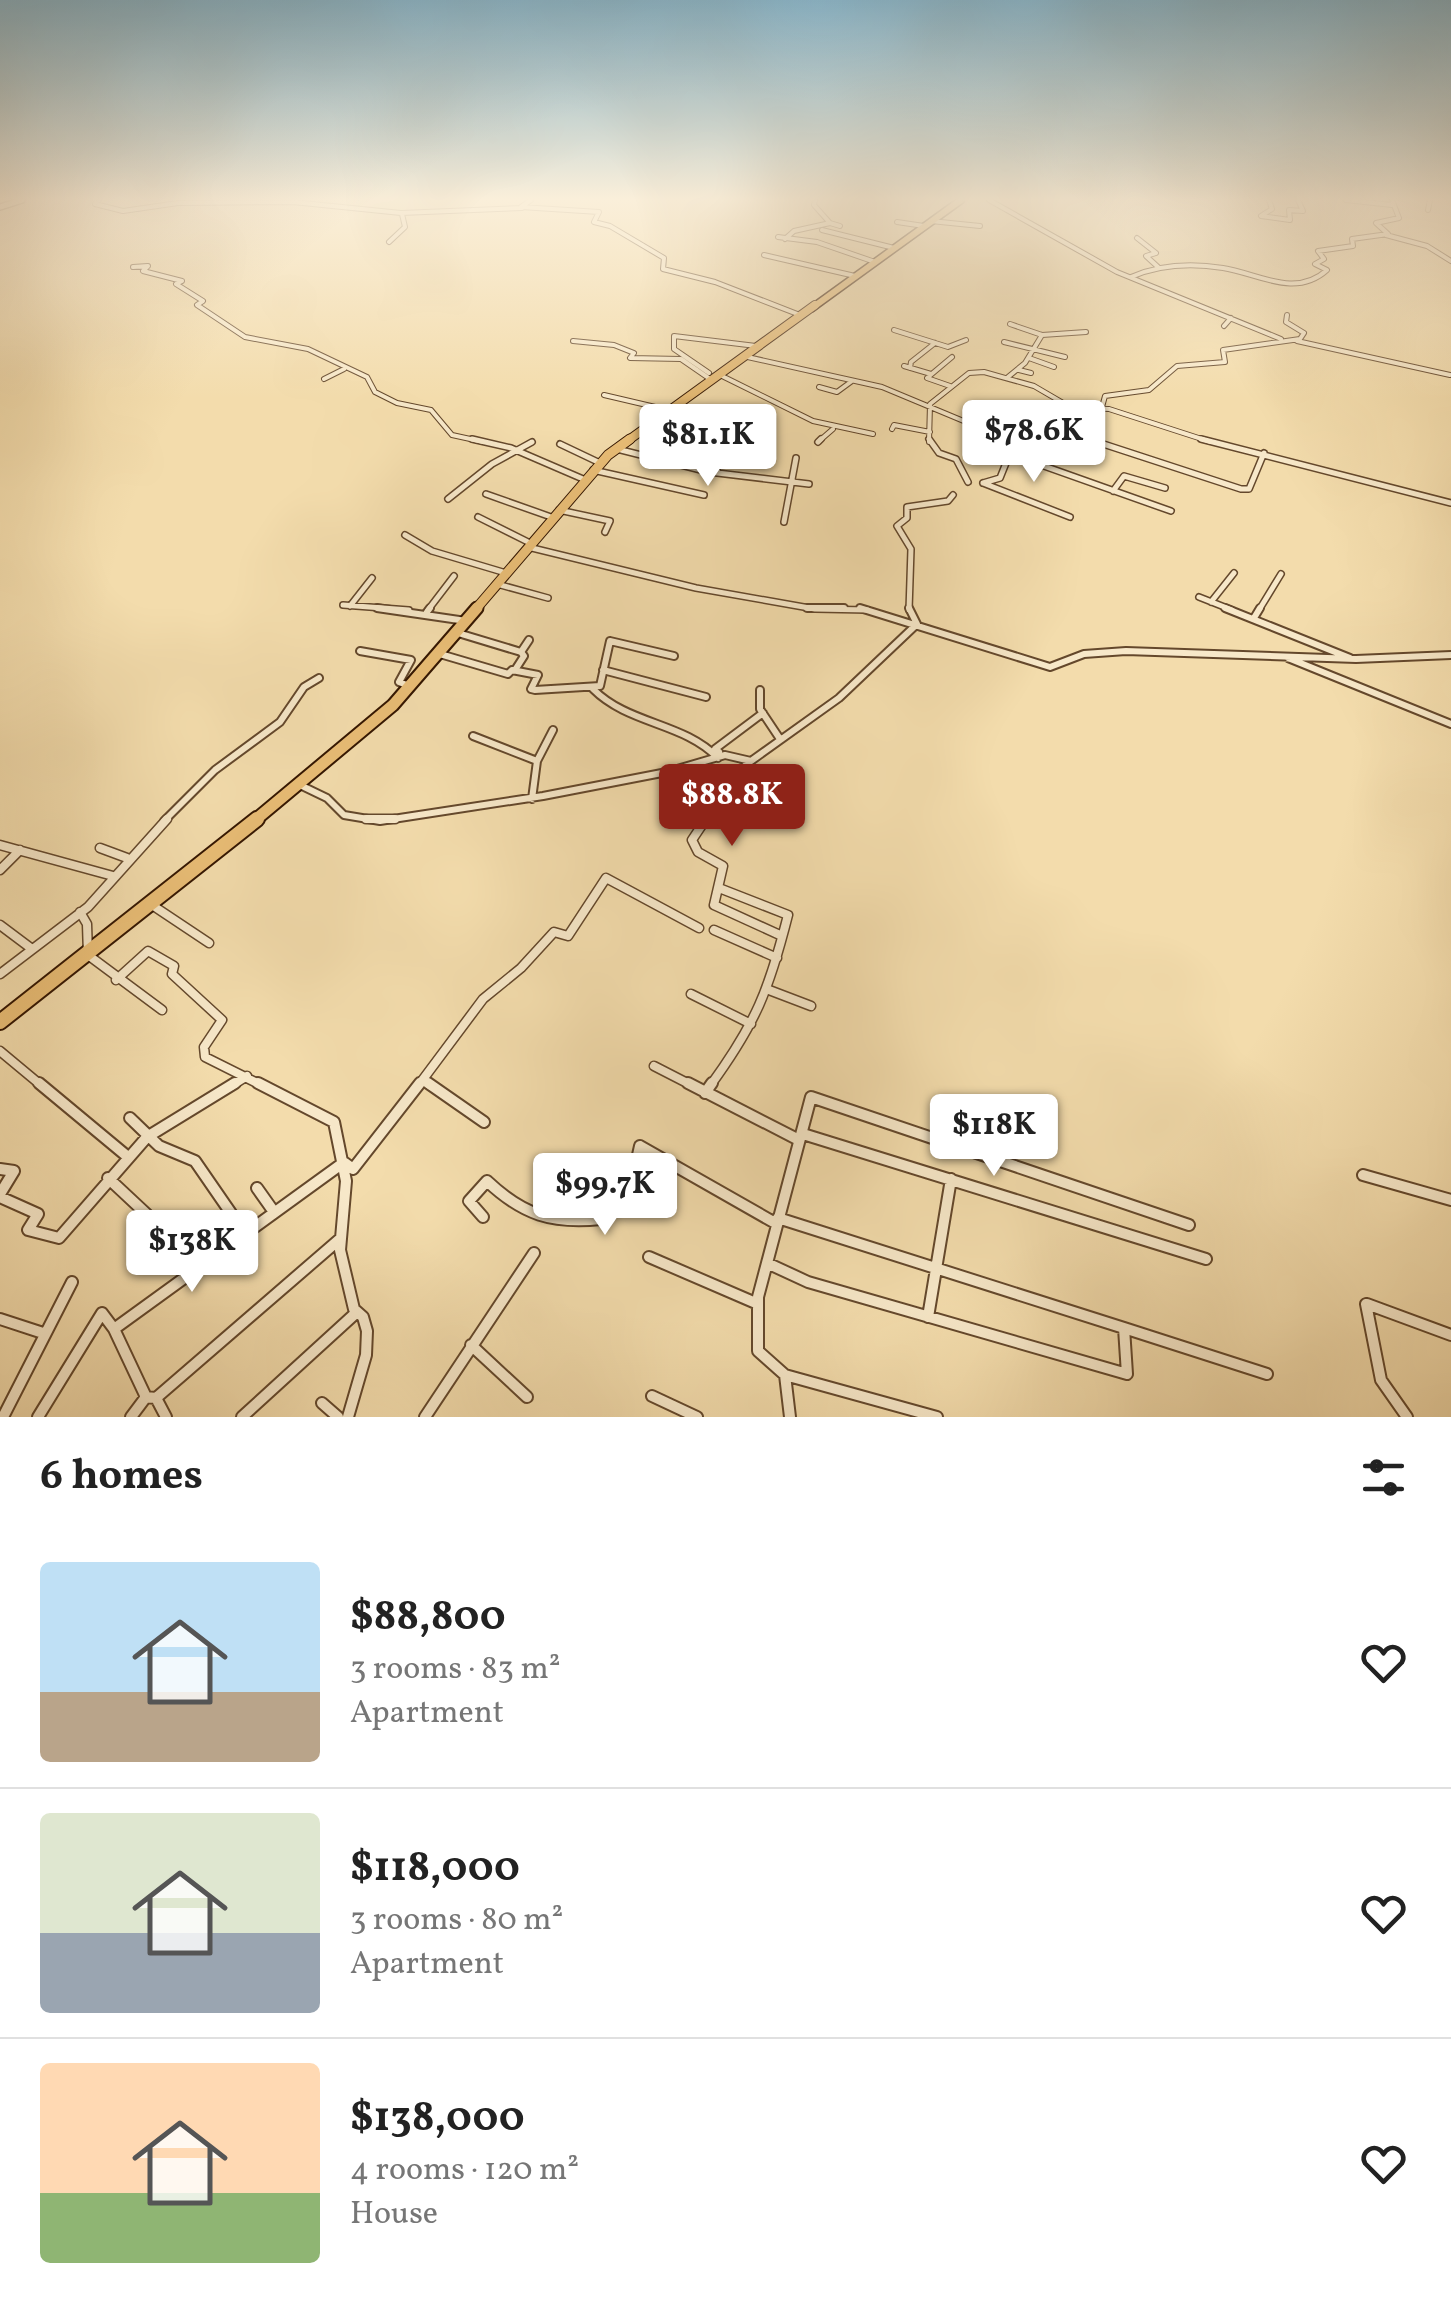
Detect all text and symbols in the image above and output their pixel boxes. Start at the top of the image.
pin: $78.6K [953,400,1115,485]
pin: $81.1K [627,404,789,489]
text: $78.6K [984,410,1084,454]
text: $81.1K [661,414,755,458]
pin: $88.8K [651,764,813,849]
text: $88.8K [681,774,783,818]
pin: $118K [924,1094,1064,1179]
text: $118K [952,1104,1036,1148]
pin: $99.7K [524,1153,686,1238]
text: $99.7K [555,1163,655,1207]
pin: $138K [122,1210,262,1295]
text: $138K [148,1220,236,1264]
text: 6 homes [40,1448,203,1507]
icon: filters [1356,1450,1411,1505]
text: $88,800 [350,1589,506,1648]
icon: home [120,1602,240,1722]
icon: heart [1356,1635,1411,1690]
text: 3 rooms · 83 m² [350,1648,561,1692]
text: Apartment [350,1692,504,1736]
text: $118,000 [350,1840,520,1899]
icon: home [120,1853,240,1973]
icon: heart [1356,1886,1411,1941]
text: 3 rooms · 80 m² [350,1899,563,1943]
text: Apartment [350,1943,504,1987]
text: $138,000 [350,2090,525,2149]
icon: home [120,2103,240,2223]
icon: heart [1356,2136,1411,2191]
text: 4 rooms · 120 m² [350,2149,579,2193]
text: House [350,2193,438,2237]

